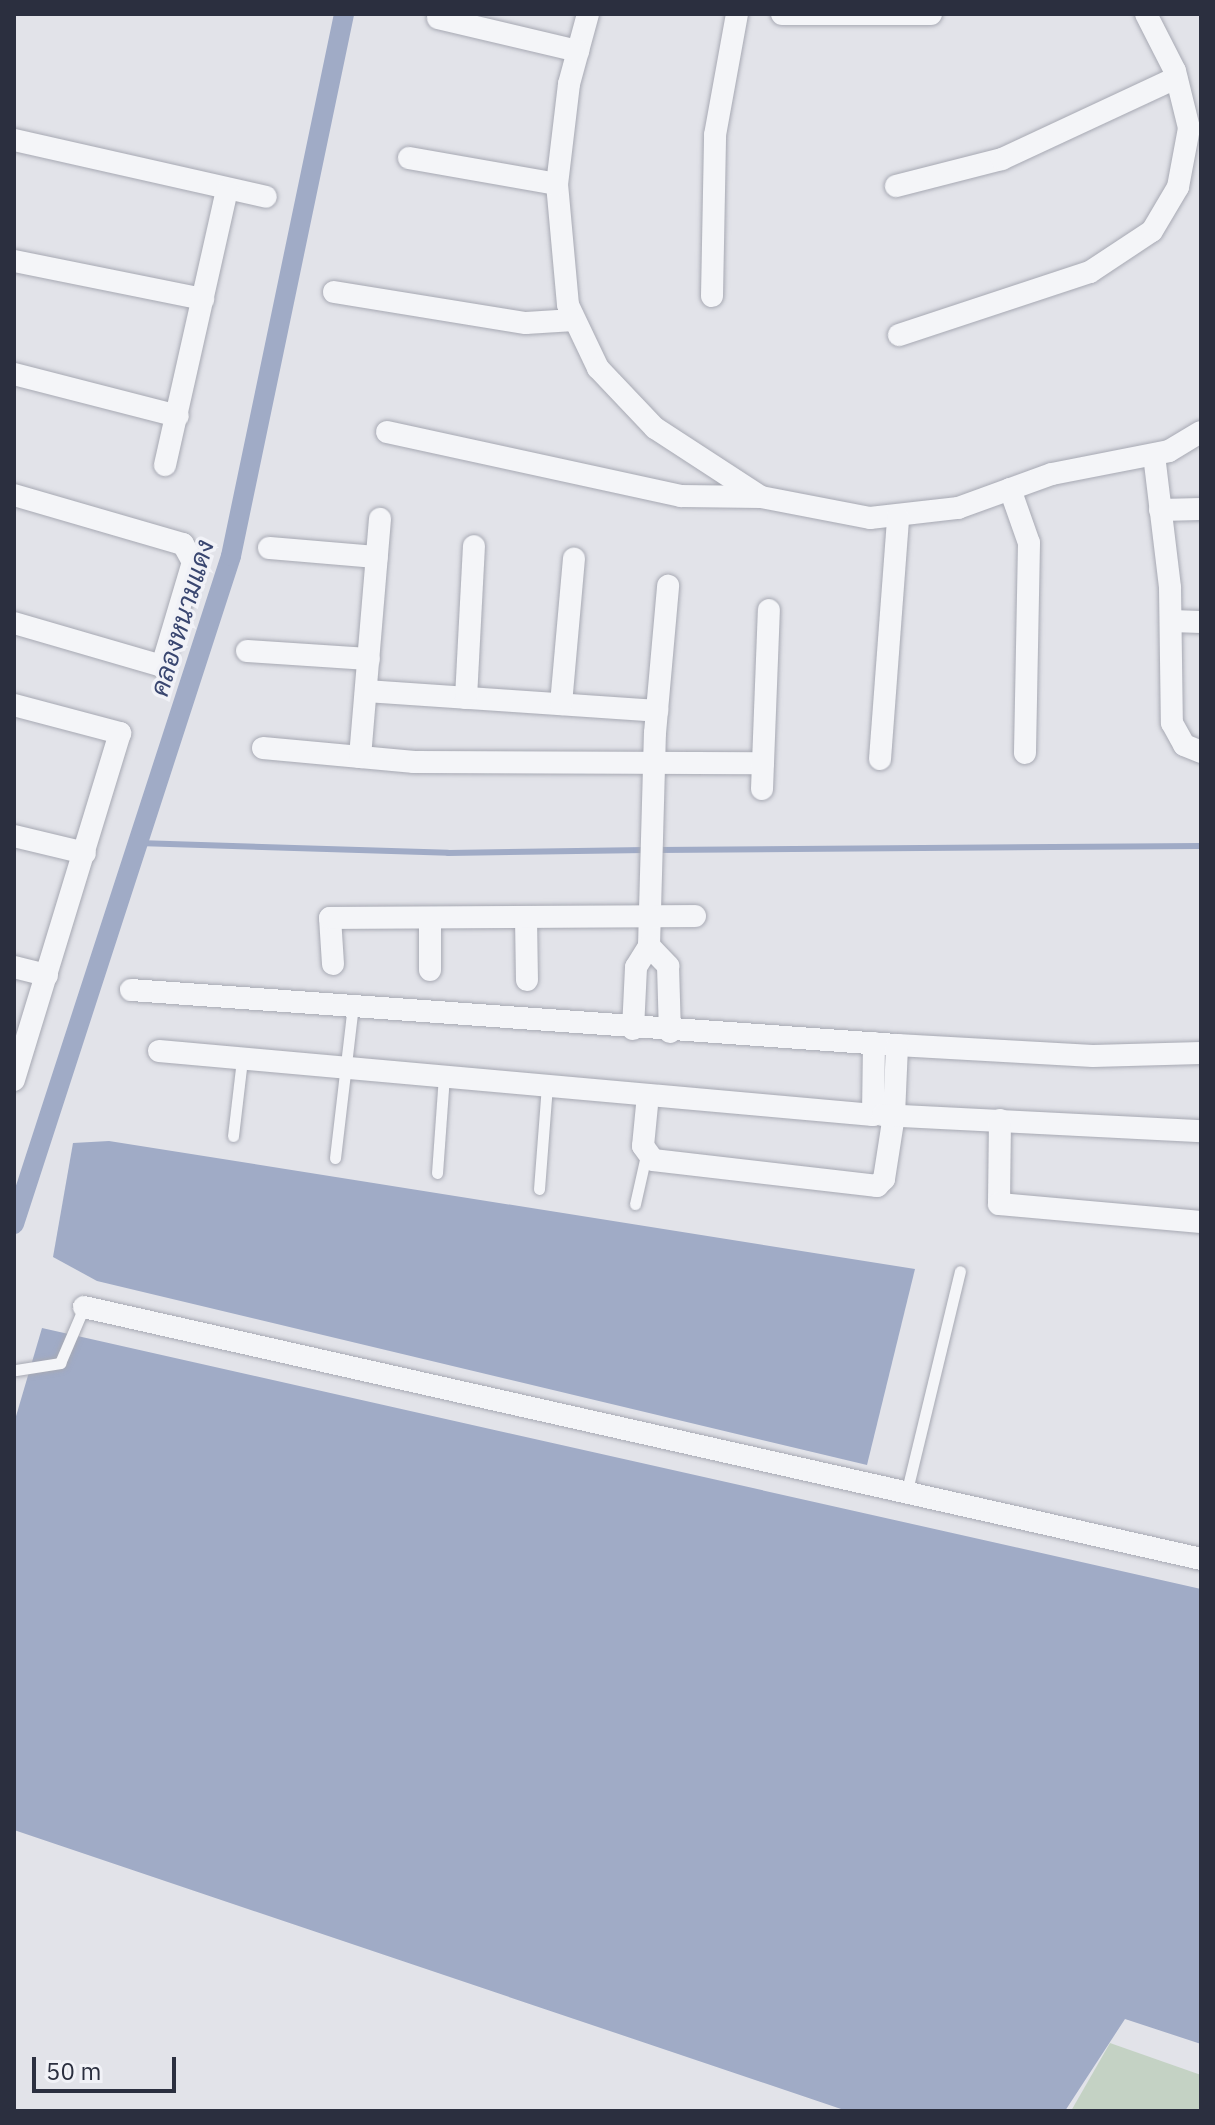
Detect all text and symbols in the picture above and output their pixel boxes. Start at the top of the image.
water label: คลองหนามแดง [143,536,221,700]
scale bar [36,2041,180,2091]
text: 50 m [46,2055,101,2087]

